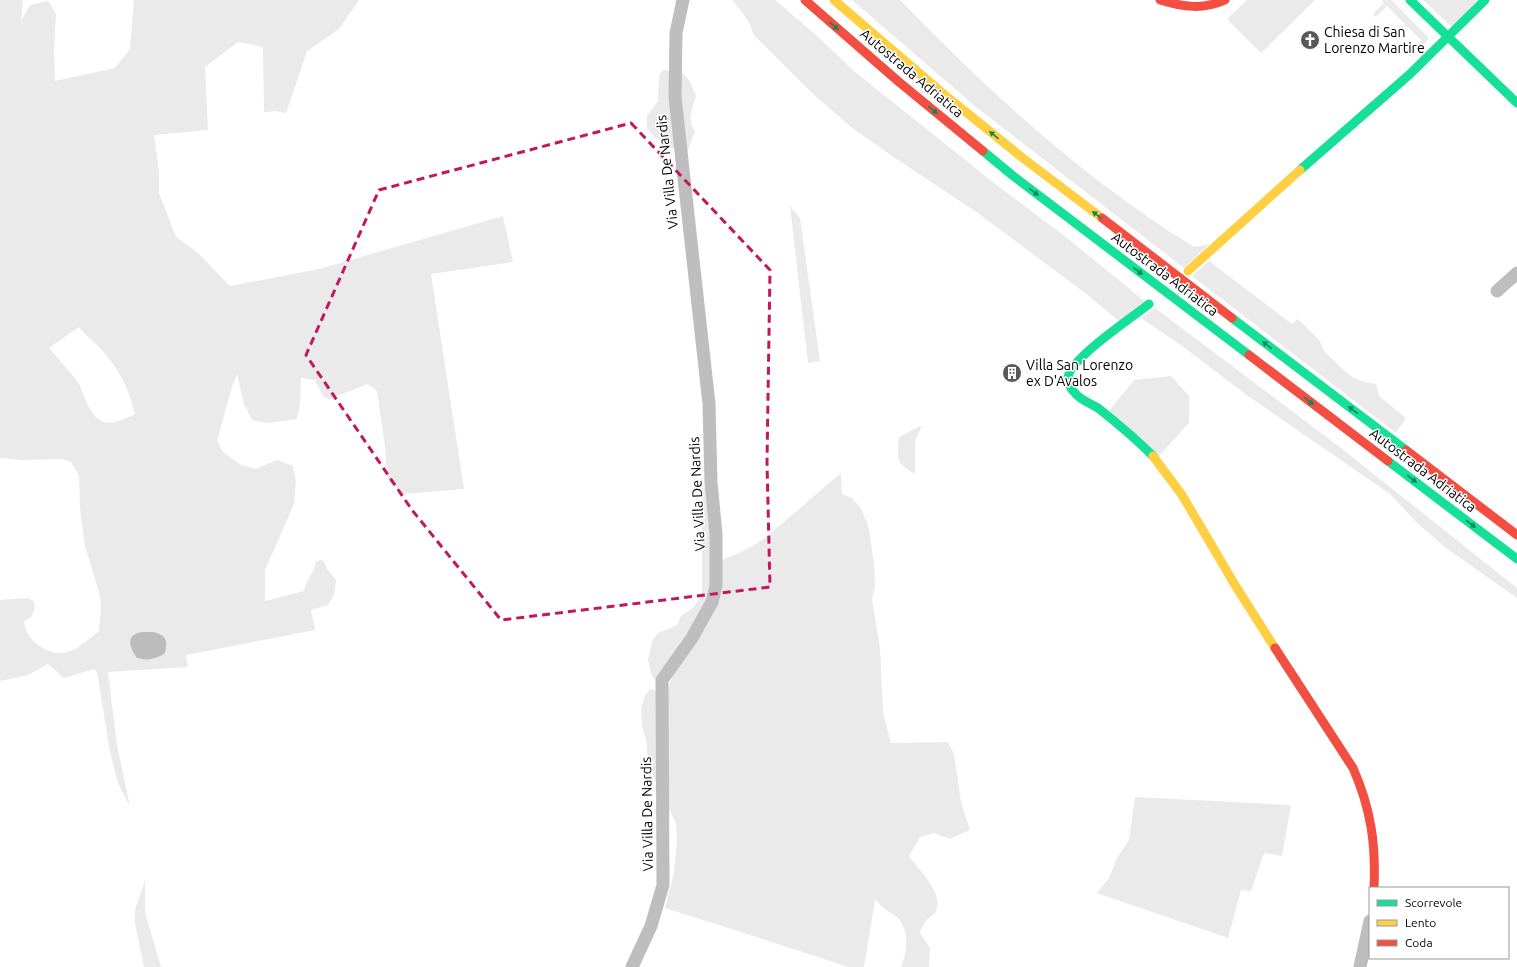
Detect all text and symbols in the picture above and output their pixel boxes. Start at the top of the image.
one-way arrow [829,21,840,30]
place label: Chiesa di San Lorenzo Martire [1324,24,1425,56]
street label: Autostrada Adriatica [857,25,967,121]
church icon: Chiesa di San Lorenzo Martire [1299,29,1321,51]
one-way arrow [928,106,938,115]
street label: Via Villa De Nardis [653,114,681,230]
one-way arrow [989,131,1000,140]
one-way arrow [1029,188,1040,196]
one-way arrow [1091,211,1102,220]
street label: Autostrada Adriatica [1109,229,1221,319]
one-way arrow [1132,267,1143,275]
one-way arrow [1262,341,1273,349]
place label: Villa San Lorenzo ex D'Avalos [1026,357,1133,389]
building icon: Villa San Lorenzo ex D'Avalos [1001,362,1023,384]
one-way arrow [1303,397,1314,405]
one-way arrow [1348,406,1359,415]
street label: Autostrada Adriatica [1367,425,1479,515]
street label: Via Villa De Nardis [686,436,708,552]
one-way arrow [1407,475,1418,484]
one-way arrow [1466,520,1477,529]
street label: Via Villa De Nardis [638,757,656,871]
legend [1369,887,1509,959]
text: Scorrevole [1405,896,1462,909]
text: Lento [1405,916,1436,929]
text: Coda [1405,936,1433,949]

